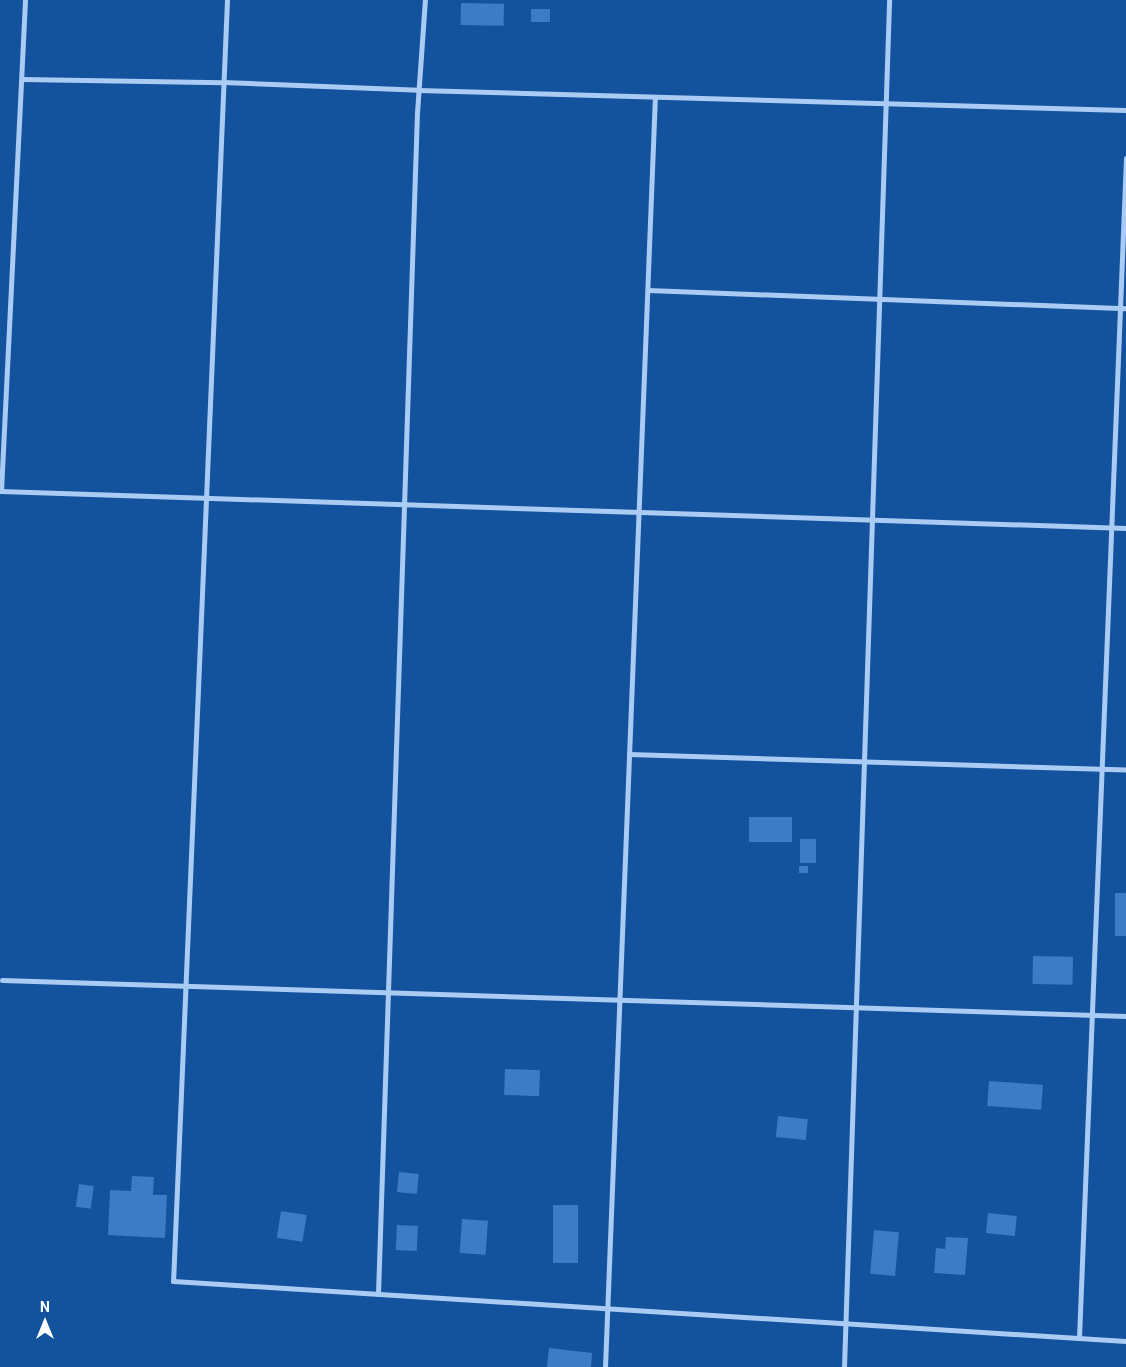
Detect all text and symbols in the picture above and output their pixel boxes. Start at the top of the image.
north arrow [20,1297,70,1347]
text: N [40,1299,50,1315]

